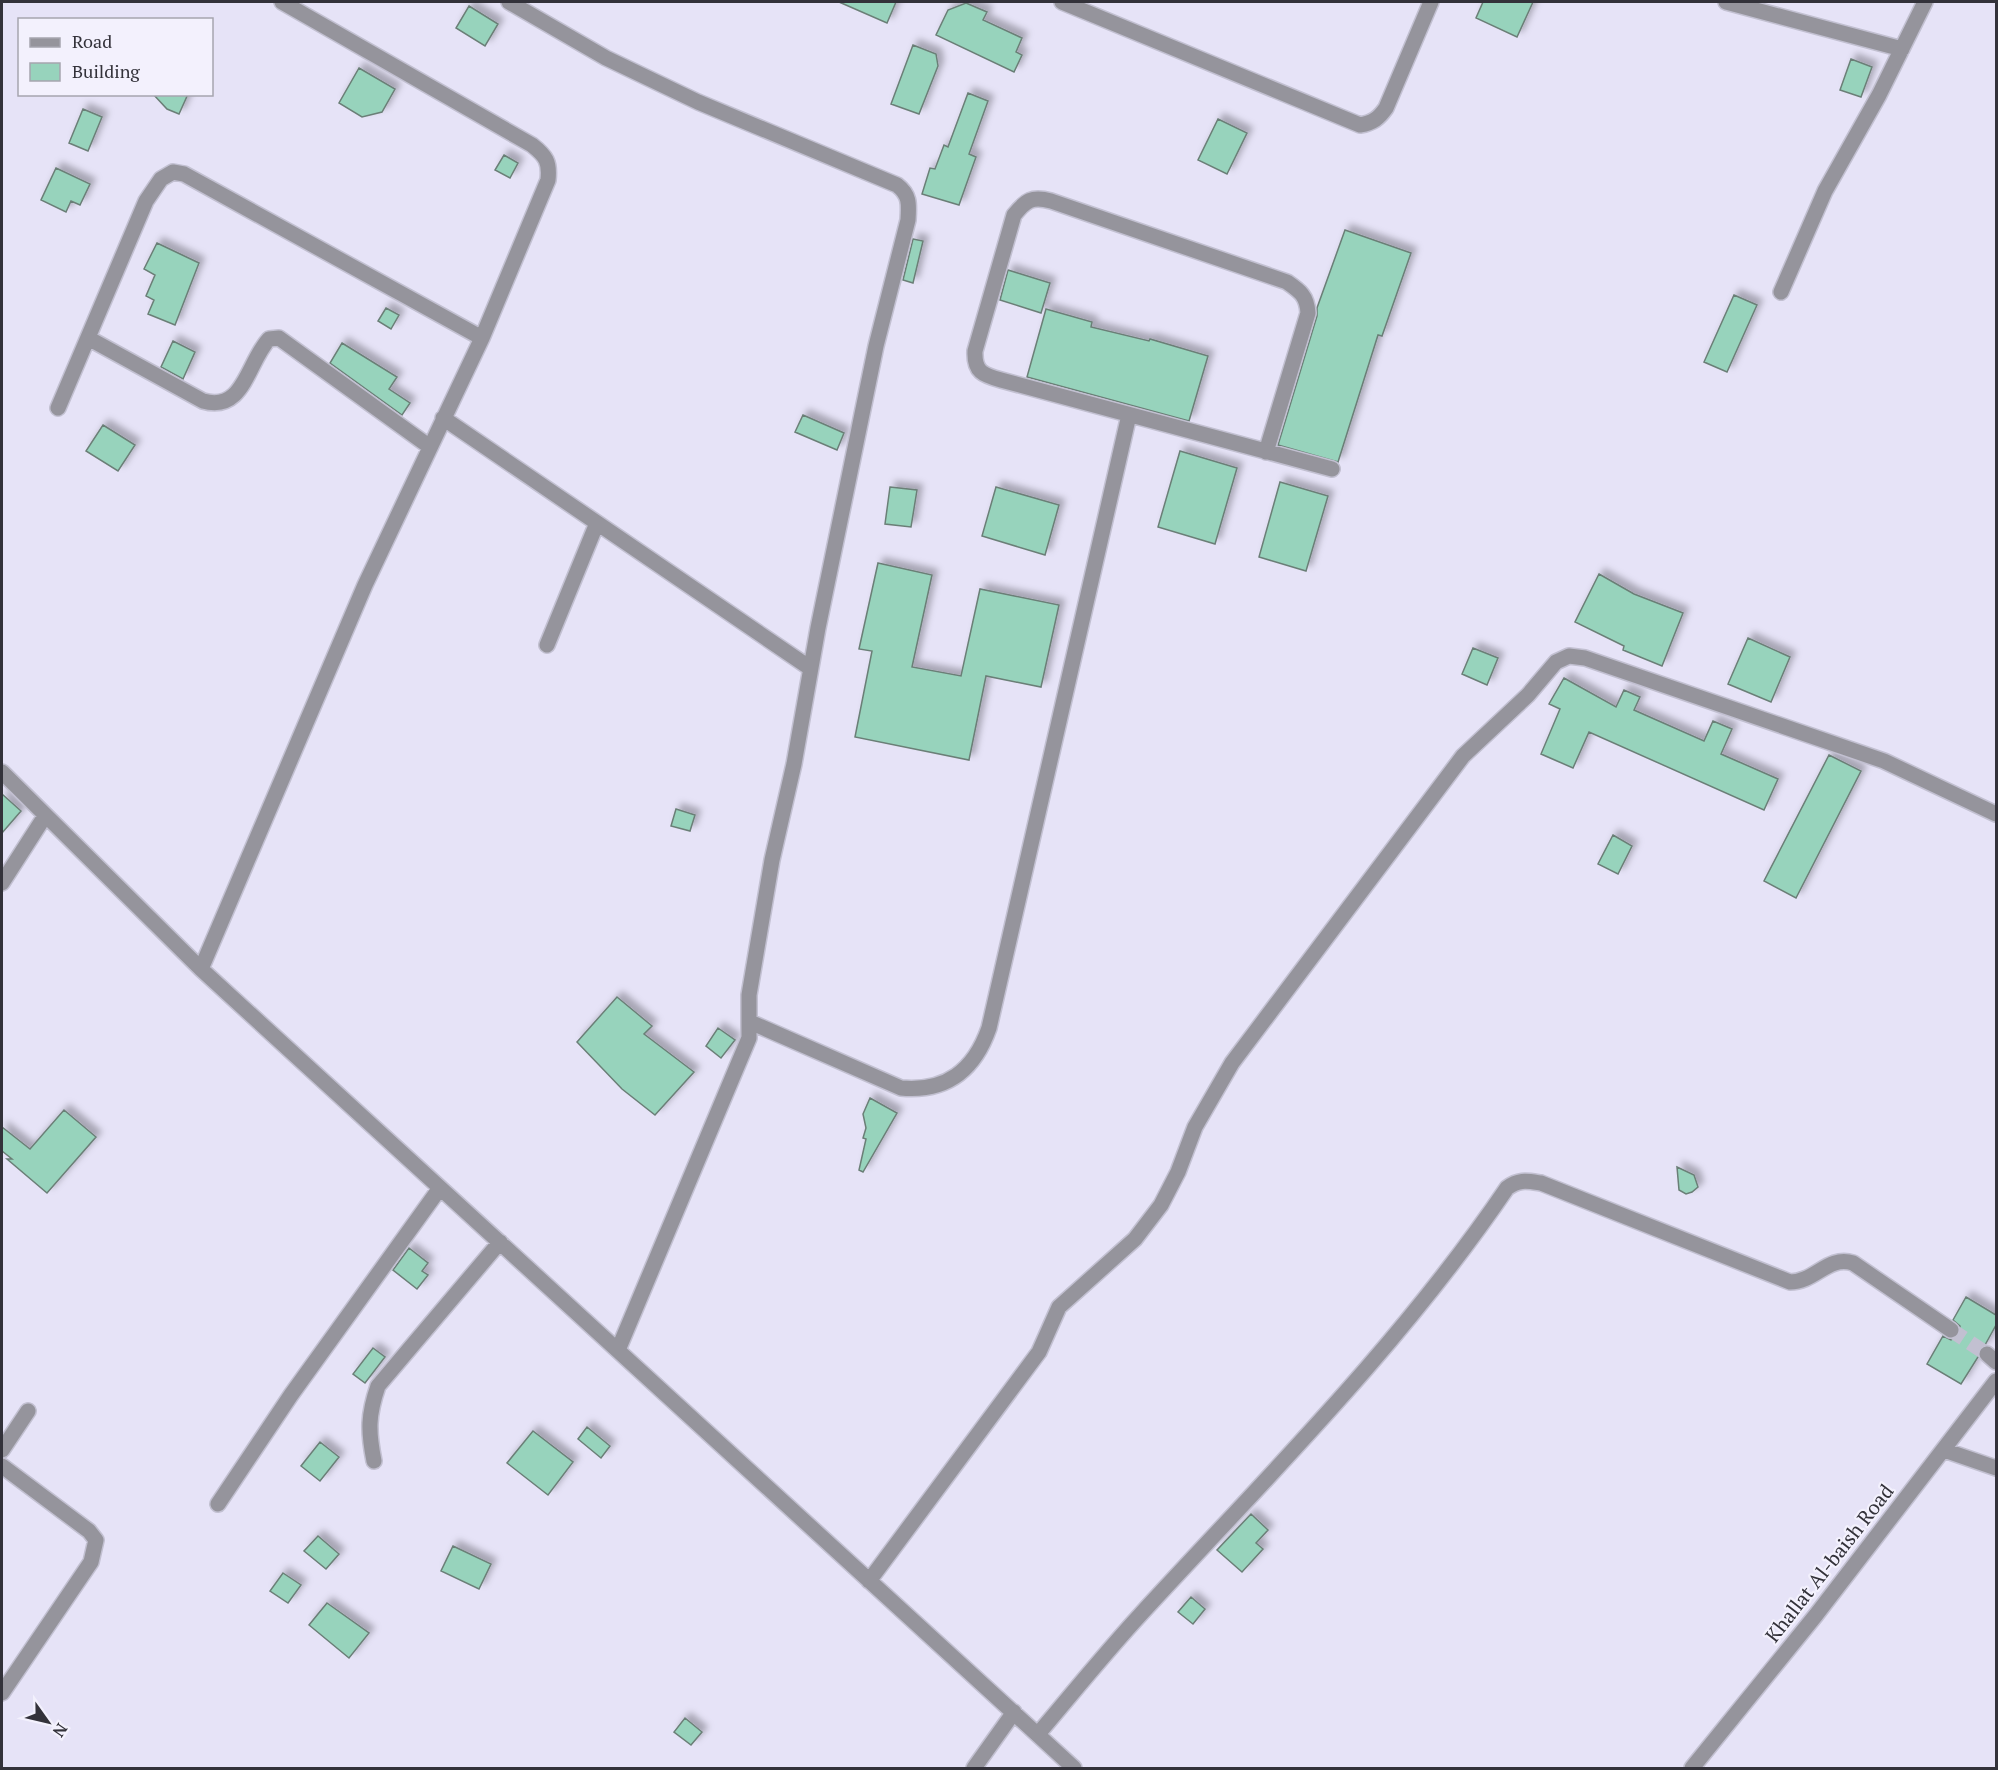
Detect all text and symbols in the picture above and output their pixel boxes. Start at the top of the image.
legend [18,18,213,96]
text: Road [72,29,112,53]
text: Building [72,59,140,83]
street label: Khallat Al-baish Road [1759,1478,1899,1648]
north arrow [18,1692,78,1752]
text: N [48,1719,73,1742]

